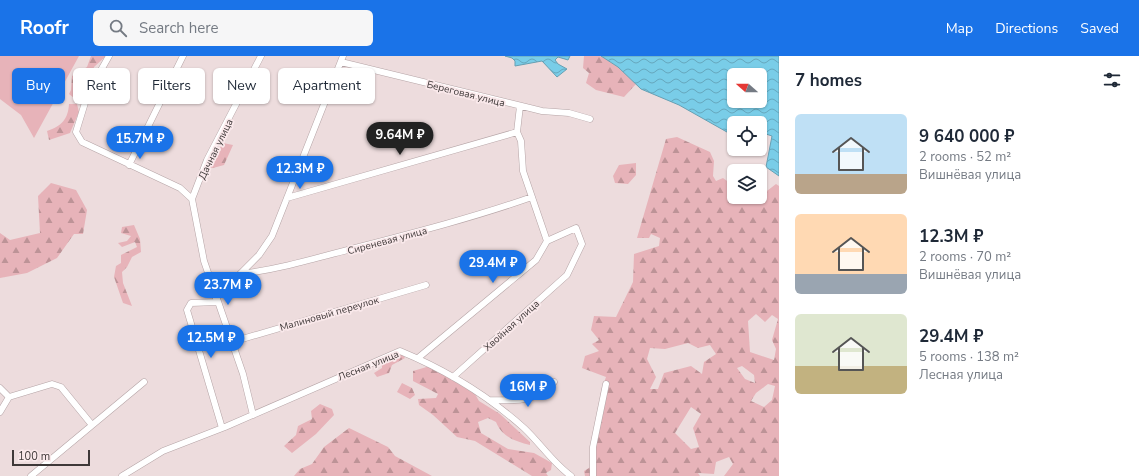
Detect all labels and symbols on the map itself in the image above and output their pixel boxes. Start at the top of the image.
north arrow [727,68,767,108]
street label: Береговая улица [425,77,506,110]
street label: Дачная улица [195,117,237,182]
pin: 9.64M ₽ [363,122,437,156]
pin: 15.7M ₽ [103,126,177,160]
pin: 12.3M ₽ [263,156,337,190]
street label: Сиреневая улица [346,224,429,258]
pin: 29.4M ₽ [456,250,530,284]
pin: 23.7M ₽ [191,272,265,306]
street label: Малиновый переулок [278,293,381,335]
street label: Хвойная улица [481,297,543,355]
pin: 12.5M ₽ [174,325,248,359]
street label: Лесная улица [336,347,401,385]
pin: 16M ₽ [500,374,556,408]
scale bar [12,448,90,467]

